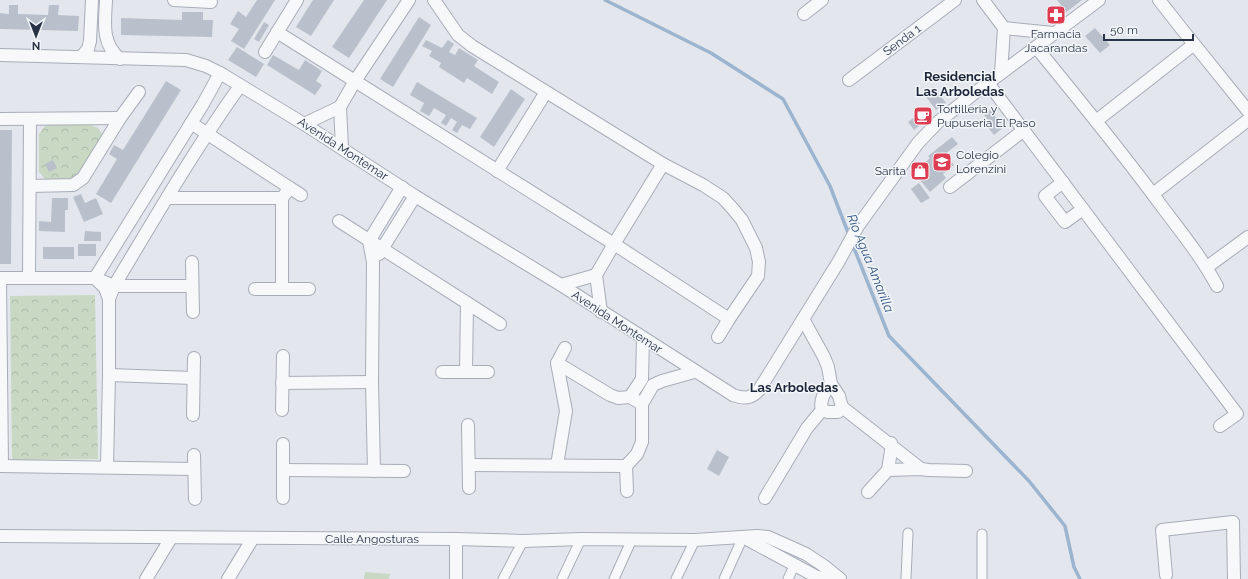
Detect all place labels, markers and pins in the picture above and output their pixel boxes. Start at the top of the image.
pharmacy icon: Farmacia Jacarandas [1045,4,1067,26]
place label: Farmacia Jacarandas [1025,27,1088,55]
place label: Tortilleria y Pupuseria El Paso [937,102,1036,130]
cafe icon: Tortilleria y Pupuseria El Paso [912,105,934,127]
place label: Colegio Lorenzini [956,148,1006,176]
school or university icon: Colegio Lorenzini [931,151,953,173]
shop icon: Sarita [909,160,931,182]
place label: Sarita [875,164,906,178]

